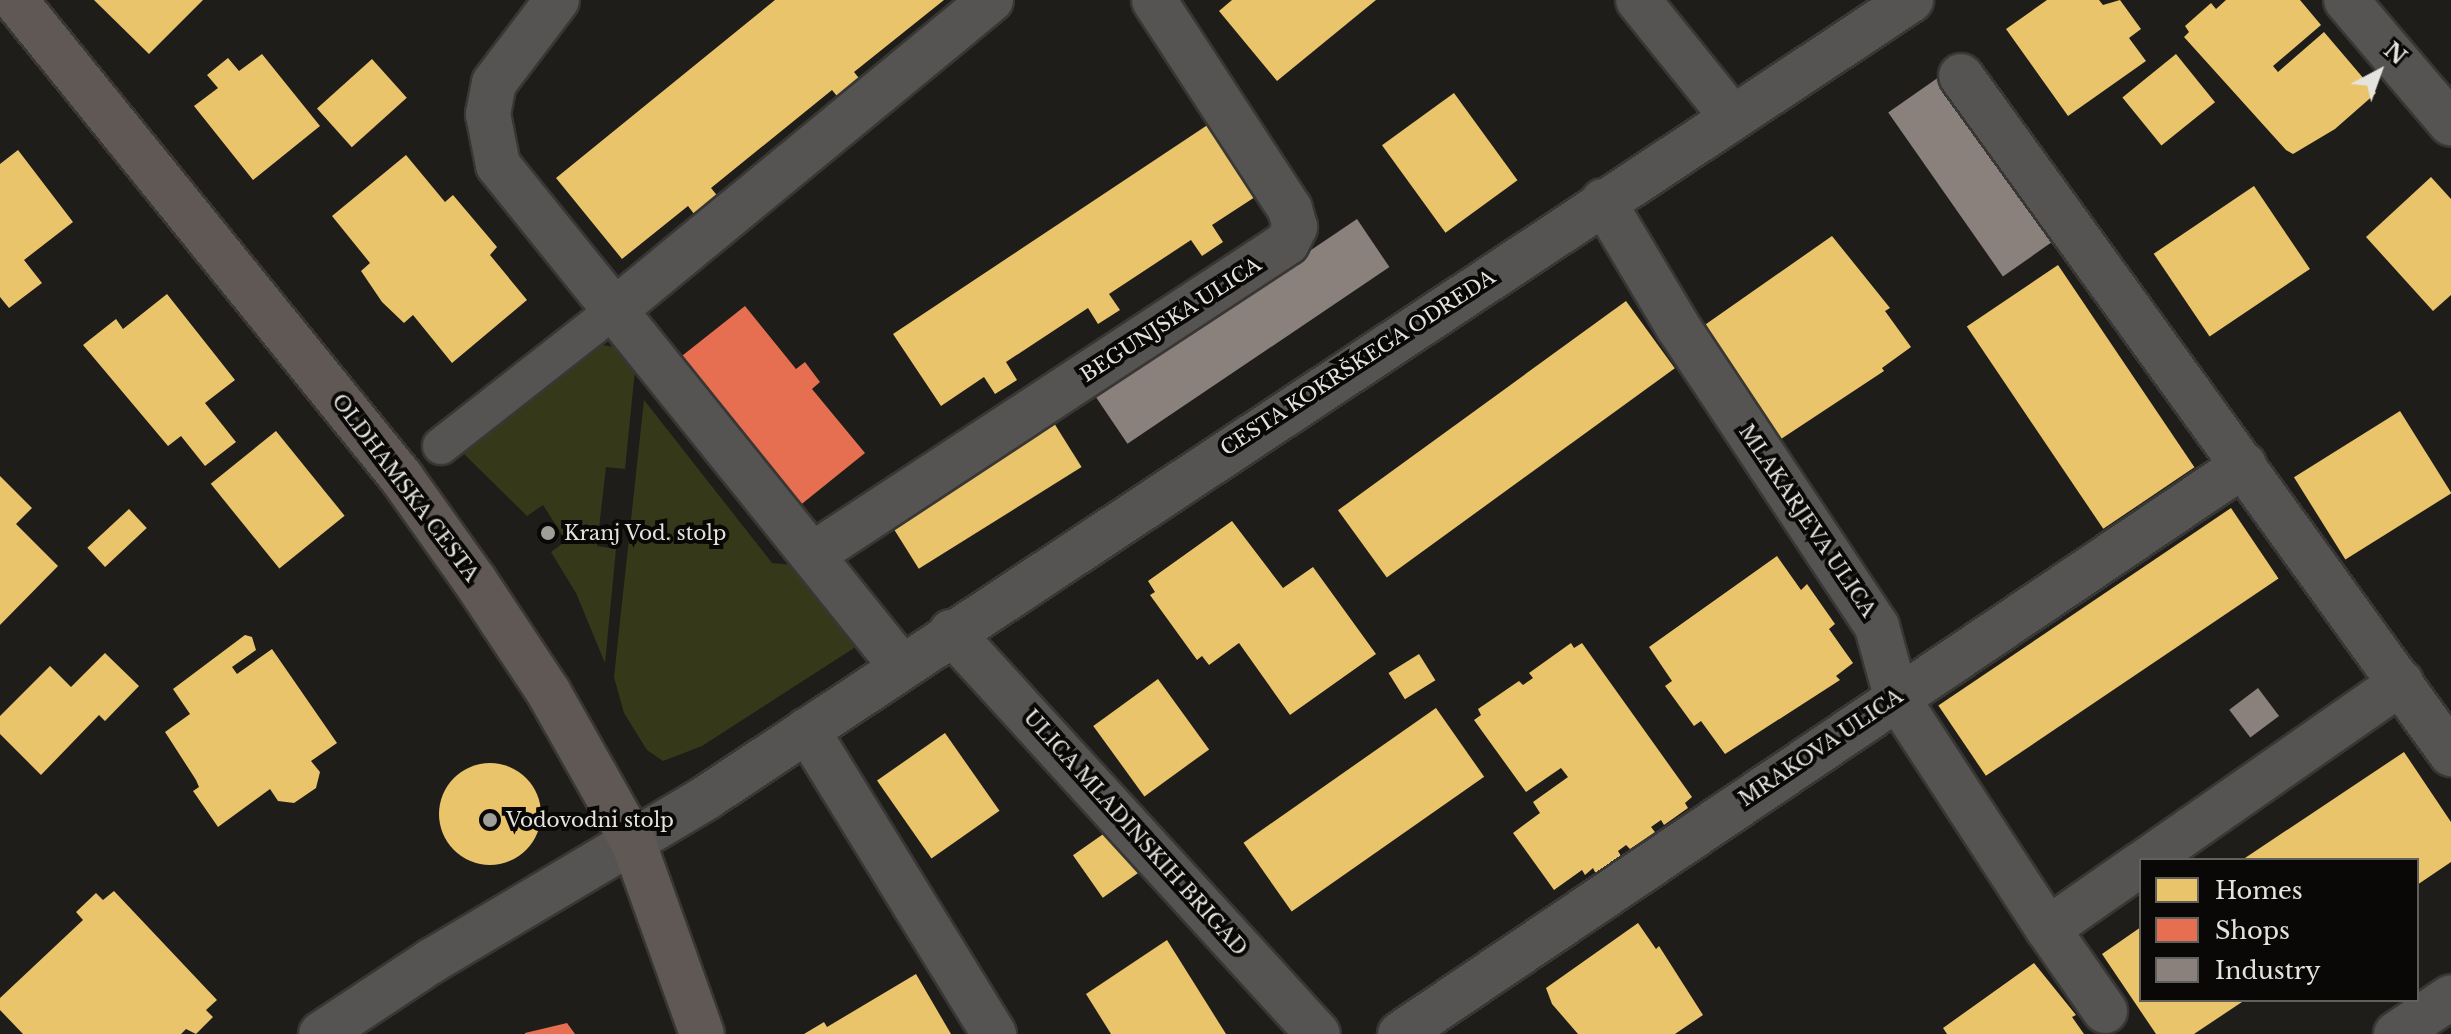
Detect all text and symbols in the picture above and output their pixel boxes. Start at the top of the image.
north arrow [2339,32,2419,112]
text: N [2378,37,2412,70]
street label: BEGUNJSKA ULICA [1076,252,1266,388]
street label: CESTA KOKRŠKEGA ODREDA [1216,265,1500,461]
street label: OLDHAMSKA CESTA [326,389,484,587]
street label: MLAKARJEVA ULICA [1733,420,1881,622]
place label: Kranj Vod. stolp [564,521,727,545]
marker: Kranj Vod. stolp [539,524,557,542]
street label: MRAKOVA ULICA [1734,684,1908,812]
street label: ULICA MLADINSKIH BRIGAD [1018,705,1252,961]
place label: Vodovodni stolp [506,808,674,832]
marker: Vodovodni stolp [481,811,499,829]
legend [2139,858,2419,1002]
text: Homes [2215,876,2303,905]
text: Shops [2215,916,2290,945]
text: Industry [2215,956,2321,985]

